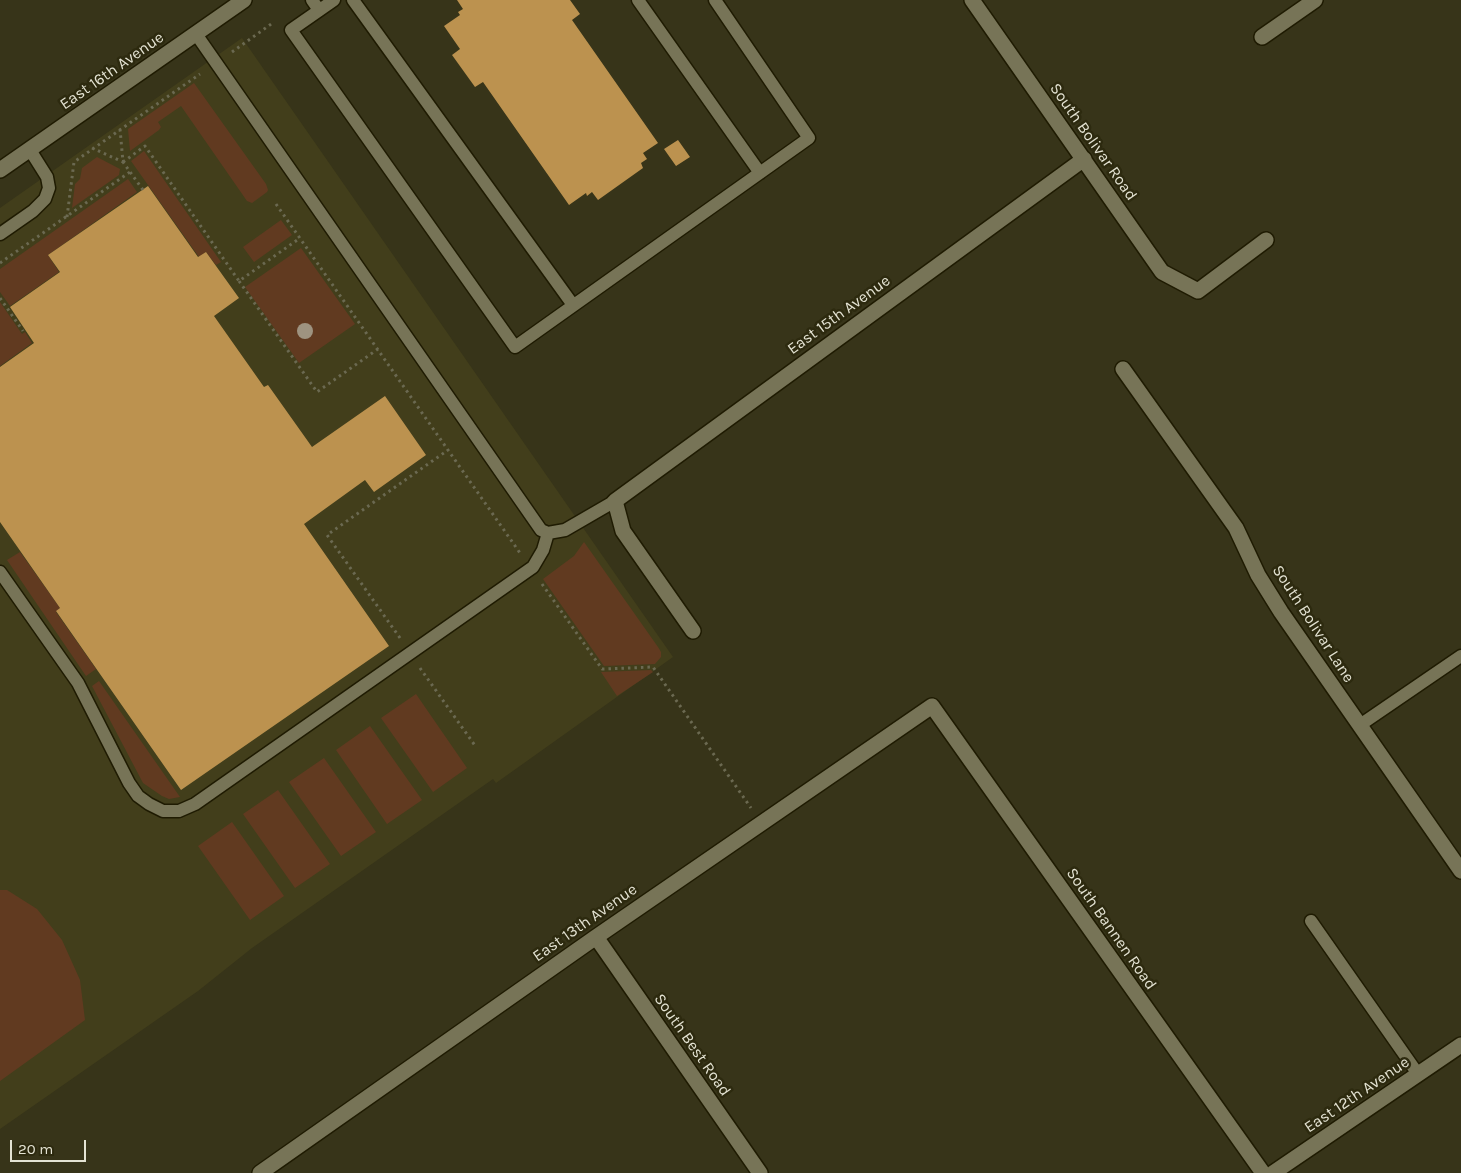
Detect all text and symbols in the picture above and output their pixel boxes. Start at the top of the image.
street label: East 16th Avenue [56,28,168,114]
street label: South Bolivar Road [1045,80,1141,204]
street label: East 15th Avenue [784,271,894,359]
street label: South Bolivar Lane [1268,562,1358,686]
street label: South Bannen Road [1062,864,1160,994]
street label: East 13th Avenue [529,880,641,966]
street label: South Best Road [649,990,735,1100]
street label: East 12th Avenue [1301,1053,1413,1137]
scale bar [12,1130,89,1162]
text: 20 m [18,1140,53,1158]

